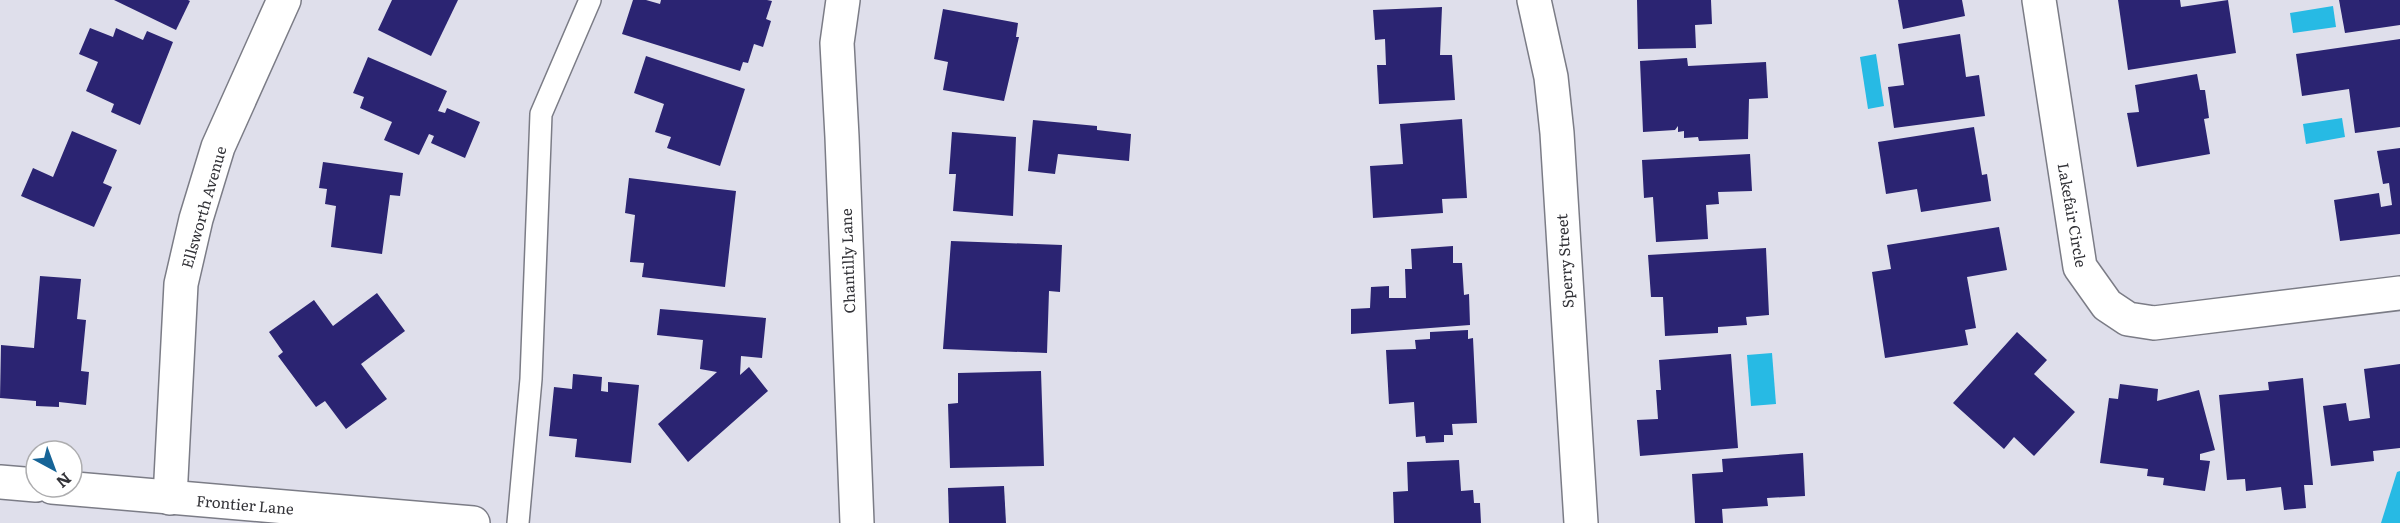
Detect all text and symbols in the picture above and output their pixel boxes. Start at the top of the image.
street label: Ellsworth Avenue [175,143,232,271]
street label: Lakefair Circle [2052,161,2094,269]
street label: Chantilly Lane [834,208,860,314]
street label: Sperry Street [1549,213,1579,309]
north arrow [24,439,84,499]
text: N [52,468,77,495]
street label: Frontier Lane [195,488,295,520]

